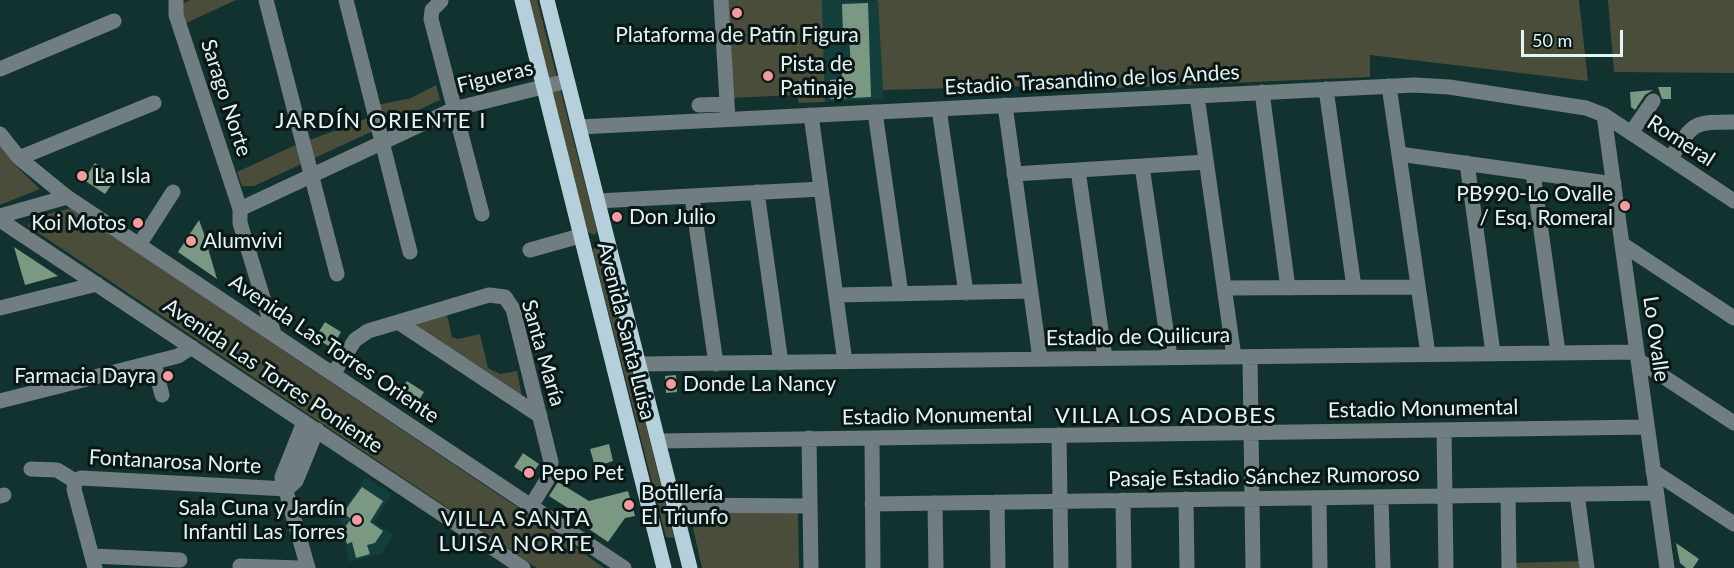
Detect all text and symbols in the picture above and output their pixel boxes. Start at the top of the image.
marker: Plataforma de Patín Figura [730,6,744,20]
scale bar [1524,18,1626,56]
place label: Plataforma de Patín Figura [615,22,859,48]
text: 50 m [1532,29,1572,51]
street label: Sarago Norte [195,36,257,160]
place label: Pista de Patinaje [780,51,854,101]
street label: Figueras [454,55,536,99]
street label: Estadio Trasandino de los Andes [944,60,1240,100]
marker: Pista de Patinaje [761,69,775,83]
district label: JARDÍN ORIENTE I [275,108,487,134]
street label: Romeral [1642,110,1720,172]
place label: La Isla [94,163,151,189]
marker: La Isla [75,169,89,183]
place label: PB990-Lo Ovalle / Esq. Romeral [1456,181,1613,231]
marker: PB990-Lo Ovalle / Esq. Romeral [1618,199,1632,213]
place label: Don Julio [629,204,716,230]
place label: Koi Motos [31,210,126,236]
marker: Don Julio [610,210,624,224]
marker: Koi Motos [131,216,145,230]
place label: Alumvivi [203,228,283,254]
marker: Alumvivi [184,234,198,248]
street label: Avenida Santa Luisa [592,239,660,423]
street label: Avenida Las Torres Oriente [224,269,444,429]
street label: Avenida Las Torres Poniente [159,293,387,459]
street label: Lo Ovalle [1638,295,1674,383]
street label: Santa María [516,297,570,409]
street label: Estadio de Quilicura [1046,323,1230,351]
place label: Farmacia Dayra [14,363,156,389]
marker: Farmacia Dayra [161,369,175,383]
place label: Donde La Nancy [683,371,836,397]
marker: Donde La Nancy [664,377,678,391]
street label: Estadio Monumental [1328,395,1518,423]
street label: Estadio Monumental [842,402,1032,430]
district label: VILLA LOS ADOBES [1055,403,1277,429]
street label: Fontanarosa Norte [88,445,262,479]
place label: Pepo Pet [541,460,624,486]
street label: Pasaje Estadio Sánchez Rumoroso [1108,462,1420,492]
marker: Pepo Pet [522,466,536,480]
place label: Botillería El Triunfo [641,480,728,530]
place label: Sala Cuna y Jardín Infantil Las Torres [179,495,345,545]
marker: Botillería El Triunfo [622,498,636,512]
district label: VILLA SANTA LUISA NORTE [438,506,594,558]
marker: Sala Cuna y Jardín Infantil Las Torres [350,513,364,527]

